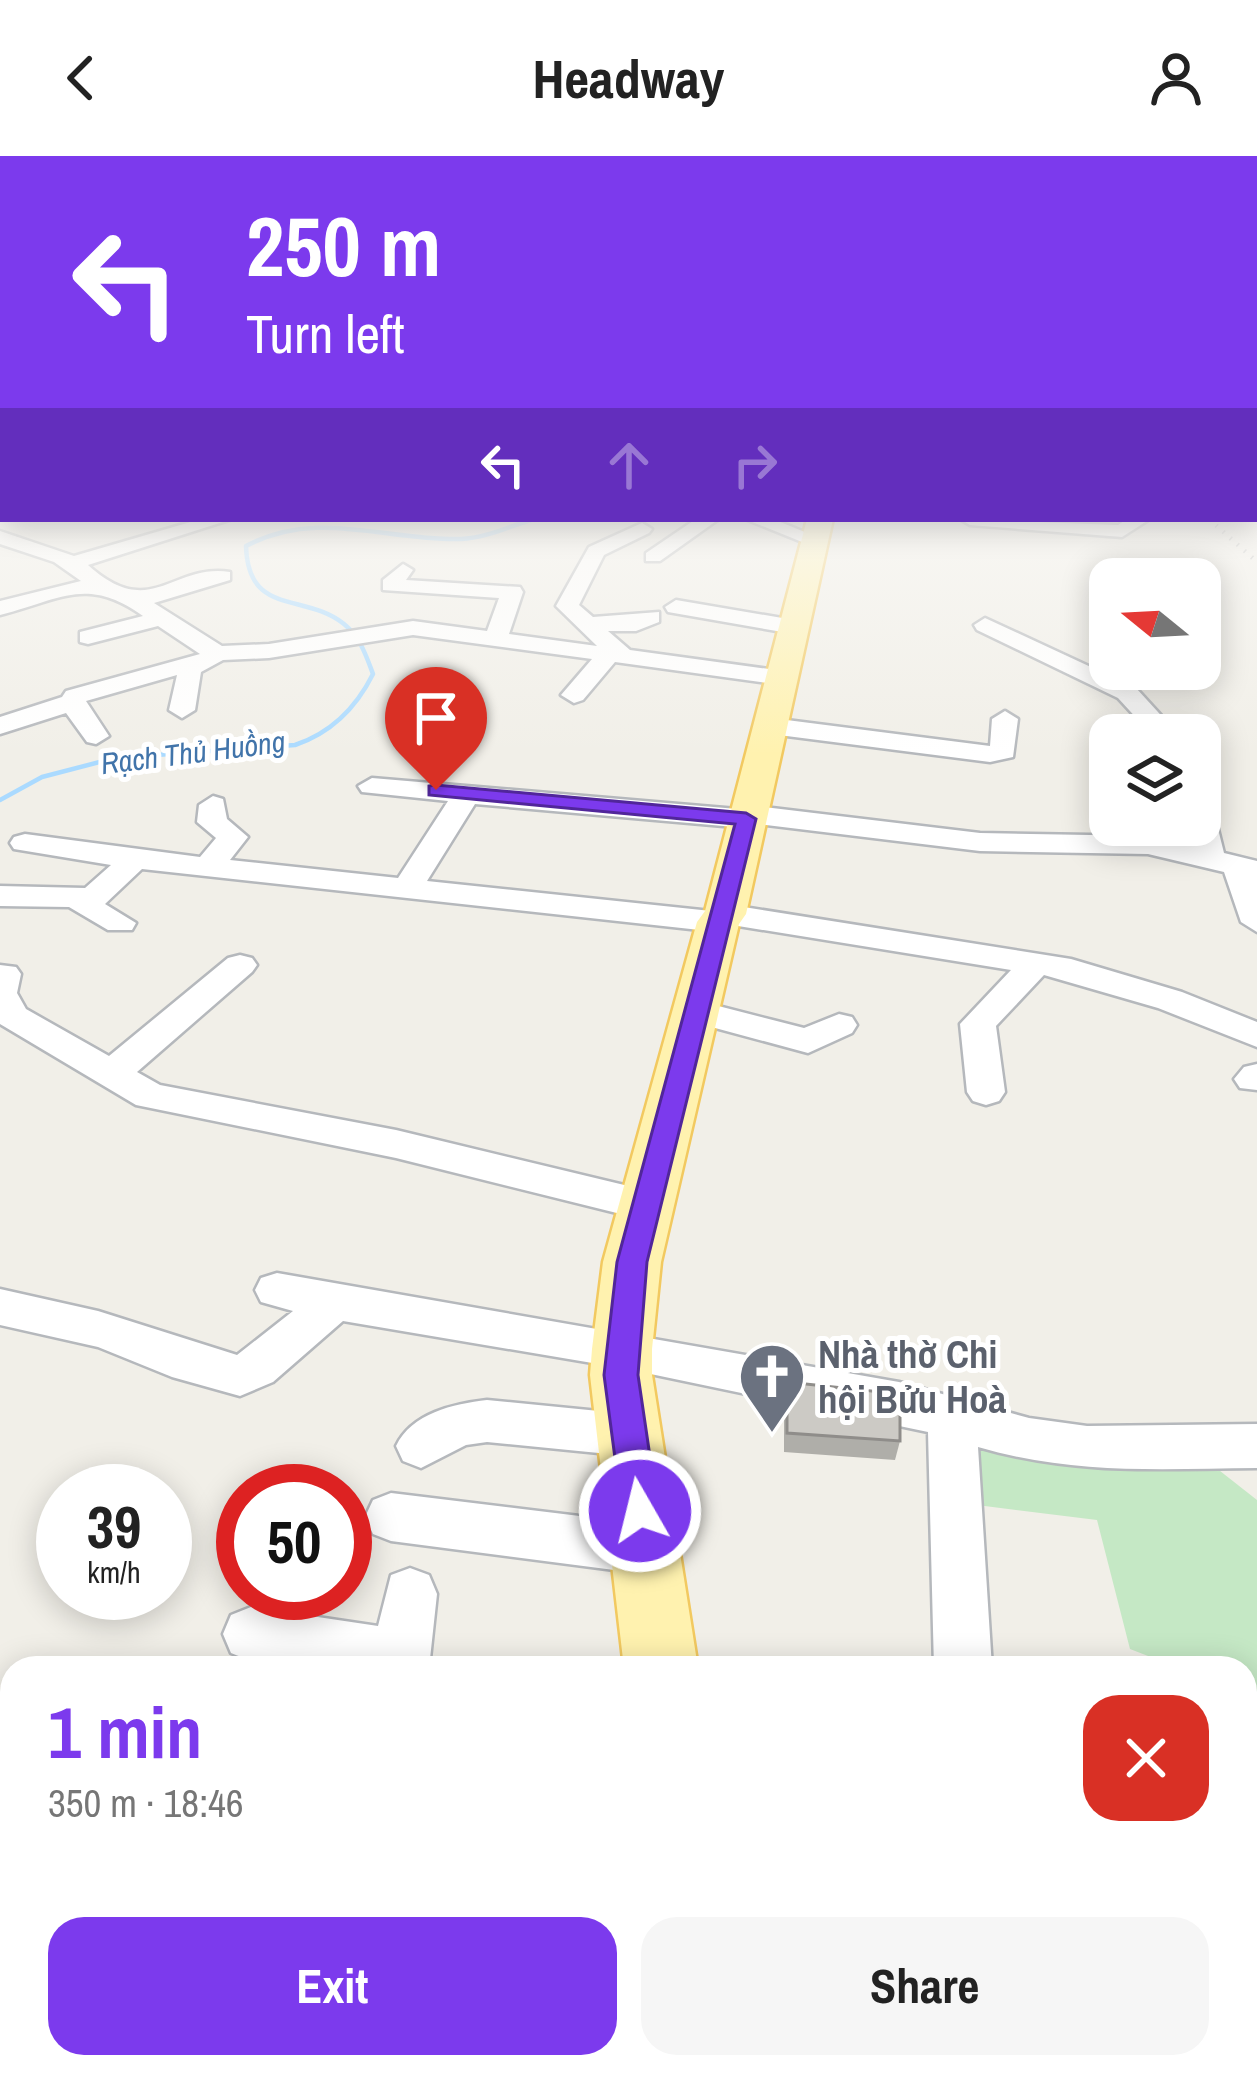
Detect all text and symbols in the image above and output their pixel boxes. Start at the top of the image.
text: Headway [533,42,724,115]
icon: back [48,45,114,111]
icon: person [1143,45,1209,111]
text: 250 m [246,189,441,302]
icon: left [48,204,204,360]
text: Turn left [246,297,405,370]
icon: left [470,432,536,498]
icon: ahead [596,432,662,498]
icon: right [722,432,788,498]
north arrow [1089,558,1221,690]
map controls [1089,558,1221,846]
pin [385,667,487,790]
icon: arrive [403,685,469,751]
button: layers [1089,714,1221,846]
water label: Rạch Thủ Huồng [98,721,288,783]
place label: Nhà thờ Chi hội Bửu Hoà [818,1328,1007,1425]
church icon: Nhà thờ Chi hội Bửu Hoà [737,1341,807,1435]
position arrow [577,1448,703,1574]
speed limit sign: 50 [216,1464,372,1620]
text: 39 [87,1486,141,1567]
text: km/h [87,1552,141,1592]
text: 1 min [48,1683,202,1780]
button: close [1083,1695,1209,1821]
text: 350 m · 18:46 [48,1777,244,1829]
button: Exit [48,1917,617,2055]
button: Share [641,1917,1209,2055]

